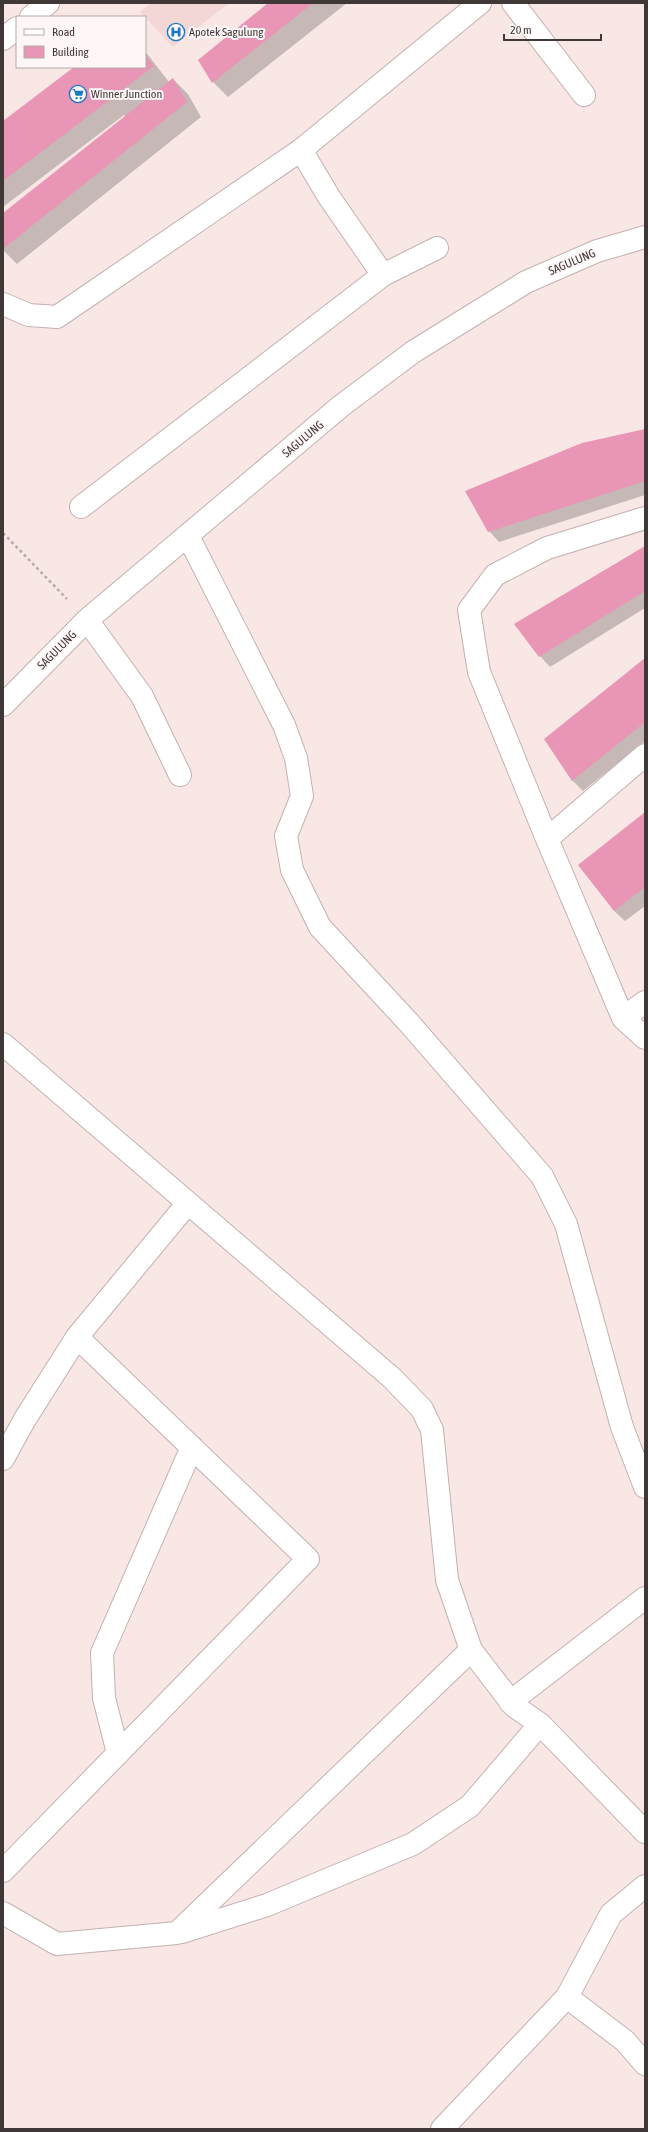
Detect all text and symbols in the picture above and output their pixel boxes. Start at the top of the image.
legend [16,16,146,68]
scale bar [504,16,601,42]
hospital icon: Apotek Sagulung [166,22,186,42]
text: 20 m [510,23,532,37]
text: Road [52,25,75,39]
place label: Apotek Sagulung [189,25,264,39]
text: Building [52,45,90,59]
supermarket icon: Winner Junction [68,84,88,104]
place label: Winner Junction [91,87,162,101]
street label: SAGULUNG [546,246,598,278]
street label: SAGULUNG [280,418,326,460]
street label: SAGULUNG [35,628,79,672]

